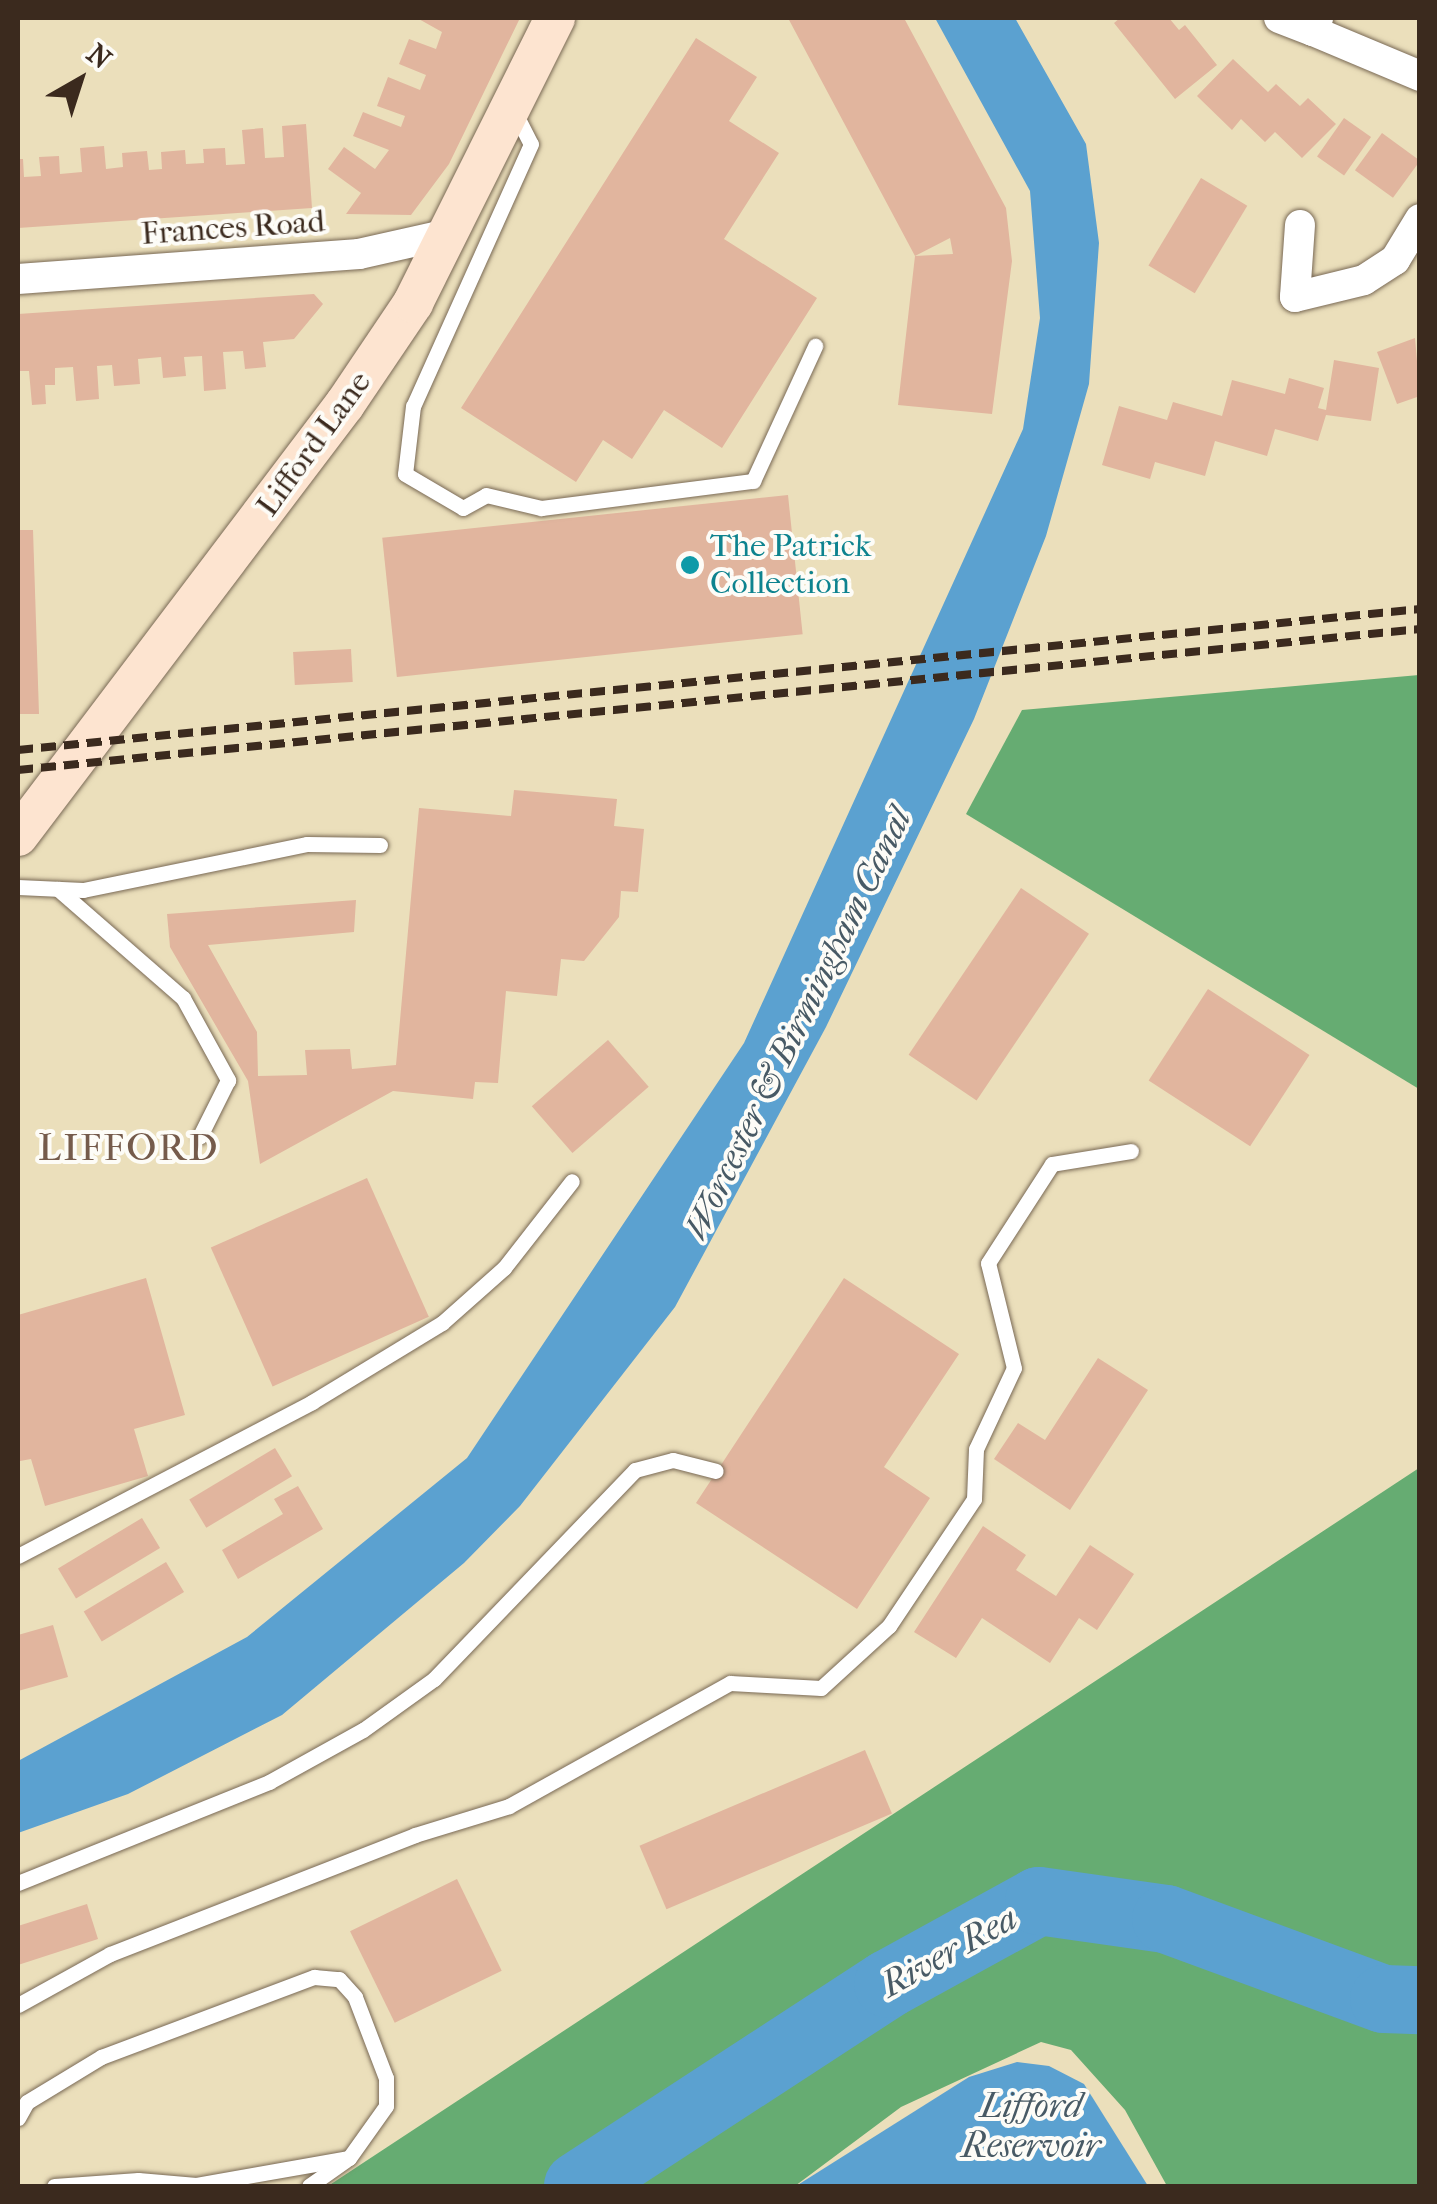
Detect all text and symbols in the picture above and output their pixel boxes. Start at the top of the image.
north arrow [30,30,130,130]
text: N [81,37,118,76]
street label: Frances Road [140,202,326,254]
street label: Lifford Lane [249,364,379,524]
place label: The Patrick Collection [710,528,871,603]
marker: The Patrick Collection [679,554,701,576]
water label: Worcester & Birmingham Canal [675,802,921,1246]
district label: LIFFORD [38,1125,220,1171]
water label: River Rea [874,1898,1024,2006]
water label: Lifford Reservoir [961,2085,1101,2167]

